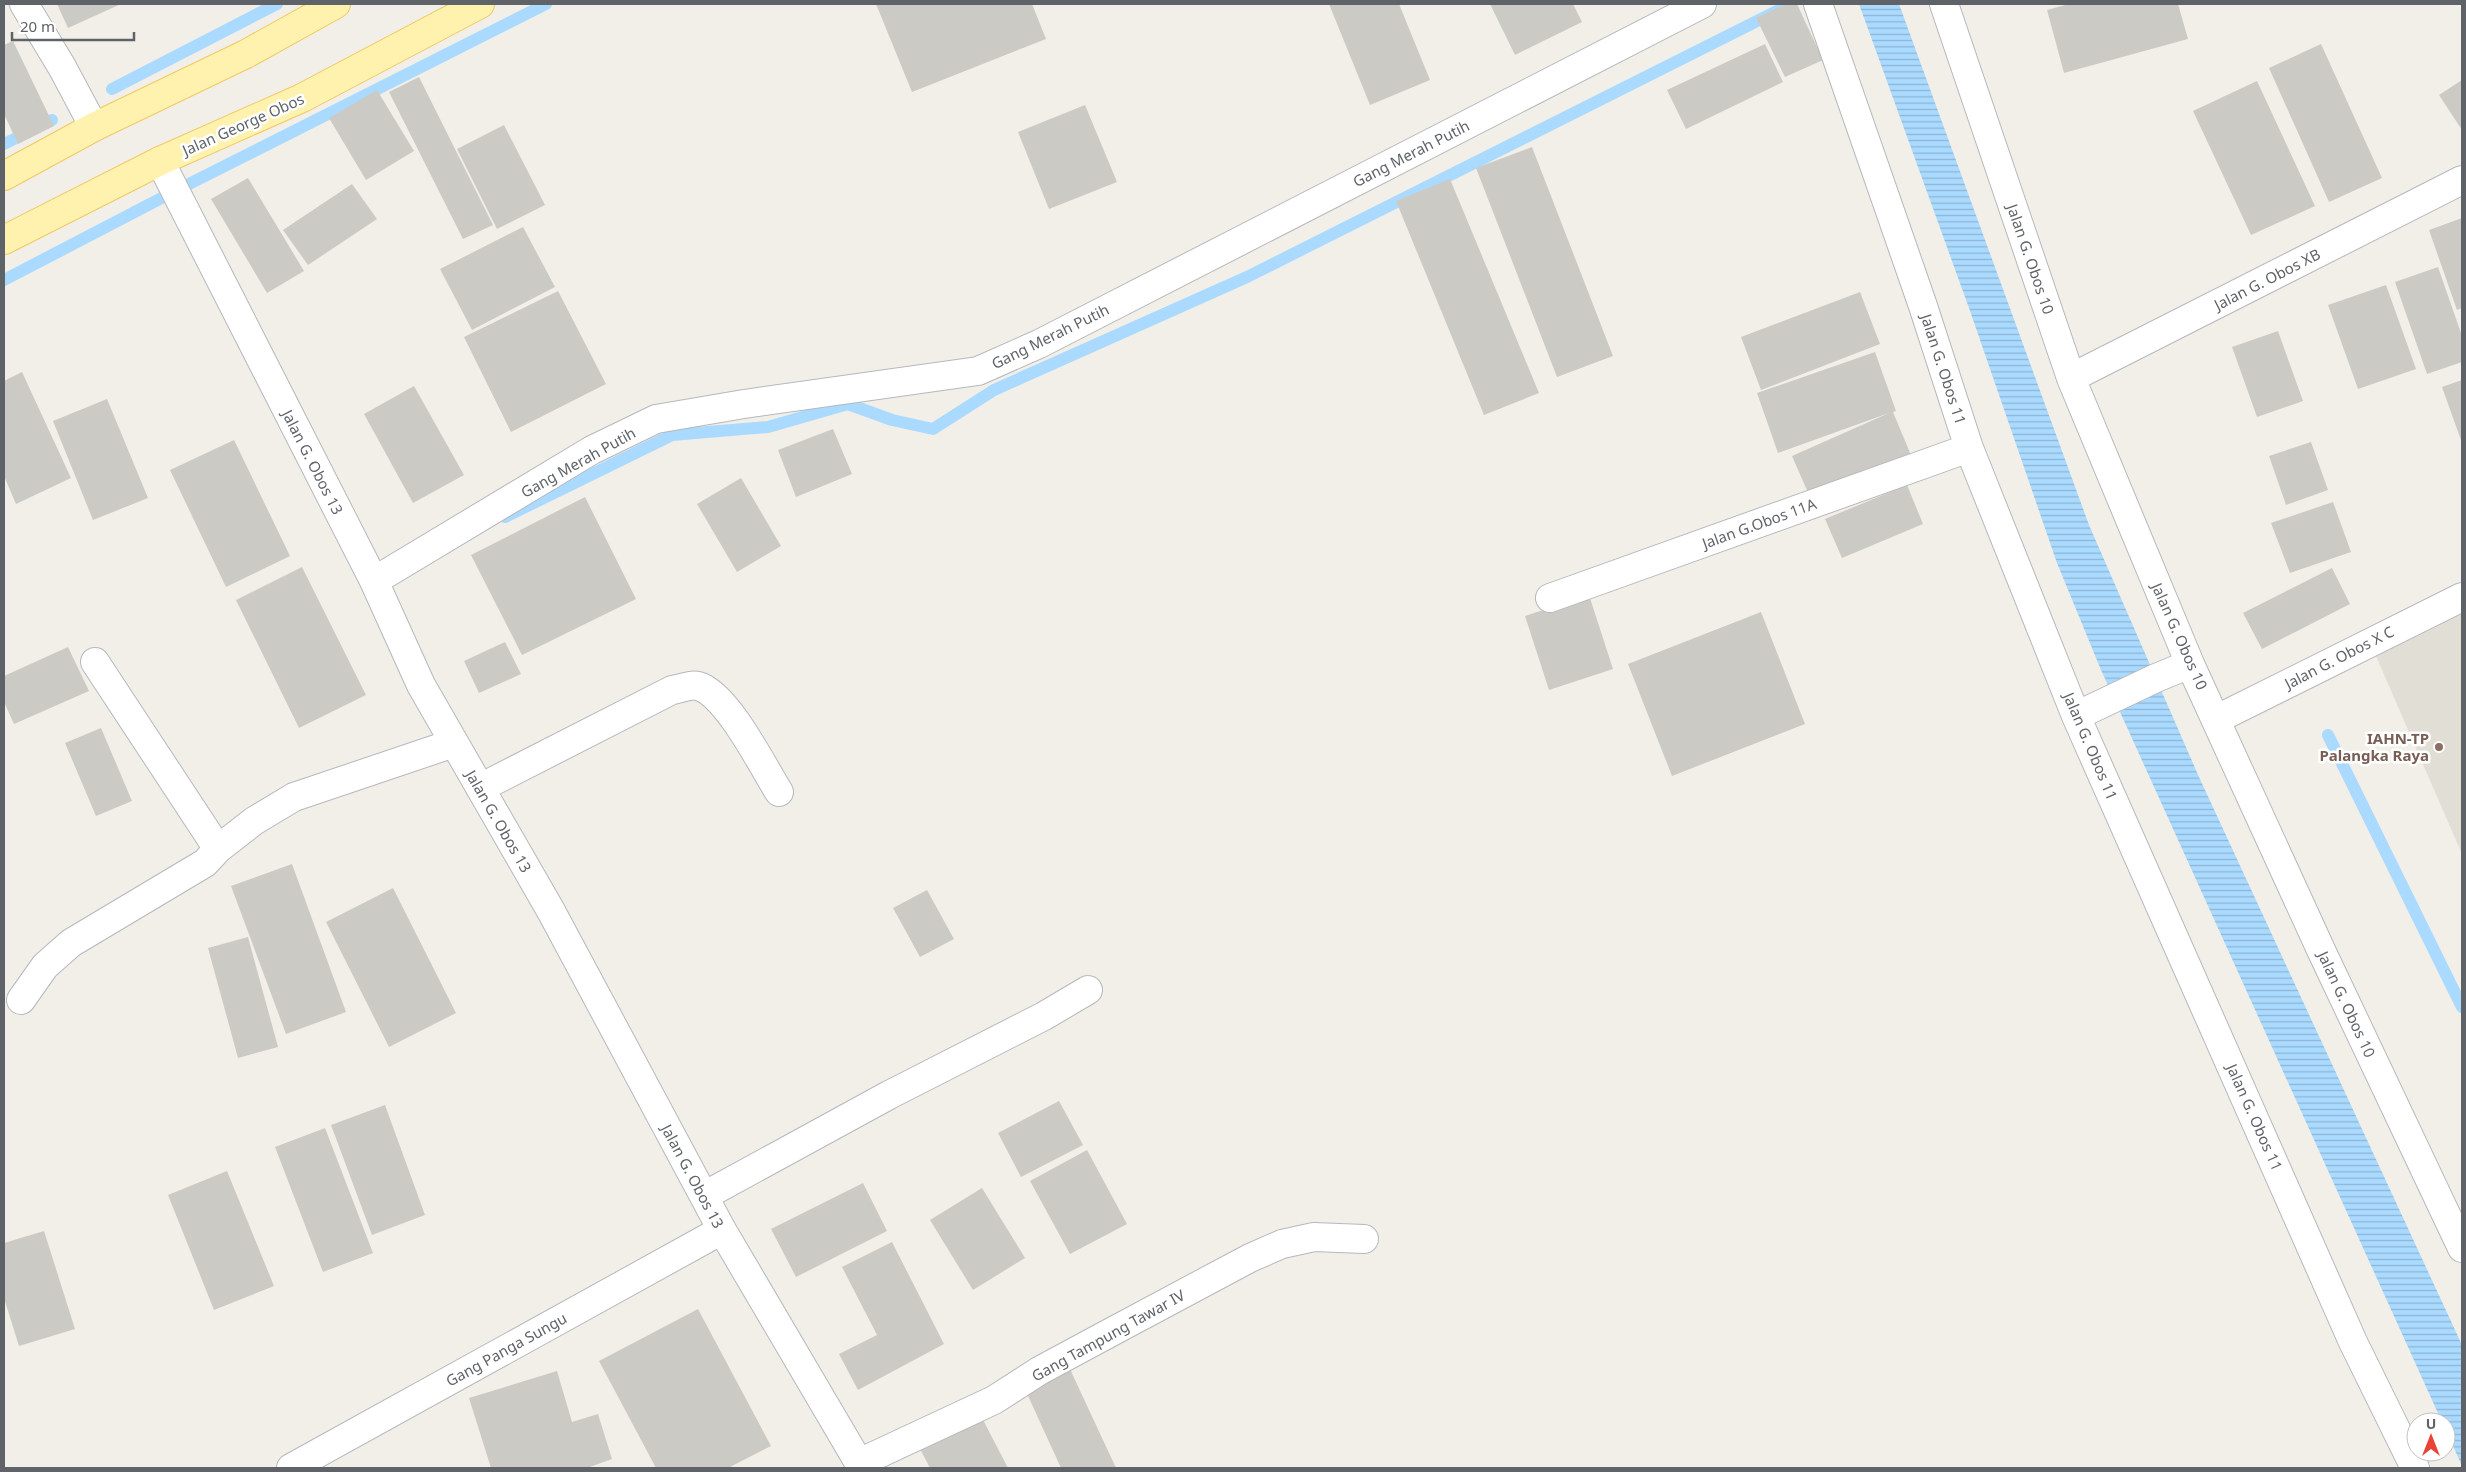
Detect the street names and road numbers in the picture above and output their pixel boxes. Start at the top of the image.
street label: Jalan George Obos [177,88,307,161]
street label: Gang Merah Putih [1349,115,1473,191]
street label: Jalan G. Obos 10 [2002,199,2059,317]
street label: Jalan G. Obos XB [2209,244,2323,315]
street label: Gang Merah Putih [988,299,1112,373]
street label: Jalan G. Obos 11 [1916,309,1971,427]
street label: Jalan G. Obos 13 [277,404,348,518]
street label: Gang Merah Putih [517,422,639,502]
street label: Jalan G.Obos 11A [1697,493,1819,554]
street label: Jalan G. Obos 10 [2147,578,2213,693]
street label: Jalan G. Obos X C [2279,621,2397,694]
street label: Jalan G. Obos 11 [2059,687,2123,803]
street label: Jalan G. Obos 13 [461,764,536,876]
street label: Jalan G. Obos 10 [2313,946,2380,1060]
street label: Jalan G. Obos 11 [2222,1059,2288,1174]
street label: Jalan G. Obos 13 [656,1119,729,1231]
street label: Gang Tampung Tawar IV [1028,1285,1188,1385]
street label: Gang Panga Sungu [442,1307,570,1391]

